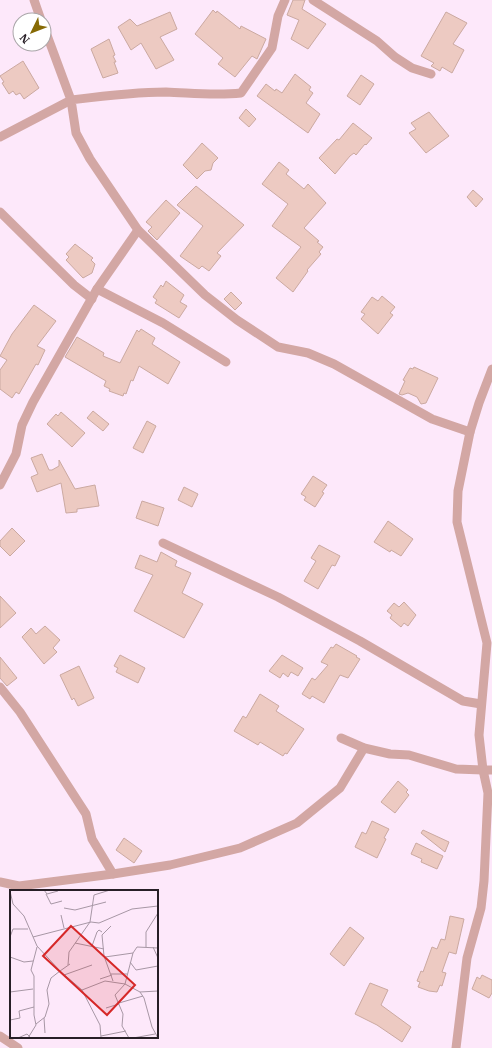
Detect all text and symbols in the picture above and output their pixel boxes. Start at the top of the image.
north arrow [12,12,52,52]
text: N [16,31,33,47]
inset map [10,890,158,1038]

